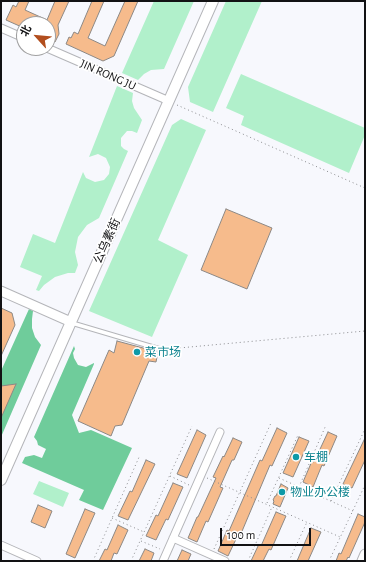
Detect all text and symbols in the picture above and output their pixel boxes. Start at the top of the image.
north arrow [16,16,56,56]
text: 北 [18,23,33,38]
street label: JIN RONG JU [78,56,138,94]
street label: 公乌素街 [91,216,123,266]
place label: 菜市场 [145,345,181,359]
marker: 菜市场 [132,347,142,357]
place label: 车棚 [304,450,328,464]
marker: 车棚 [291,452,301,462]
place label: 物业办公楼 [290,485,350,499]
marker: 物业办公楼 [277,487,287,497]
scale bar [222,520,313,546]
text: 100 m [227,529,255,541]

